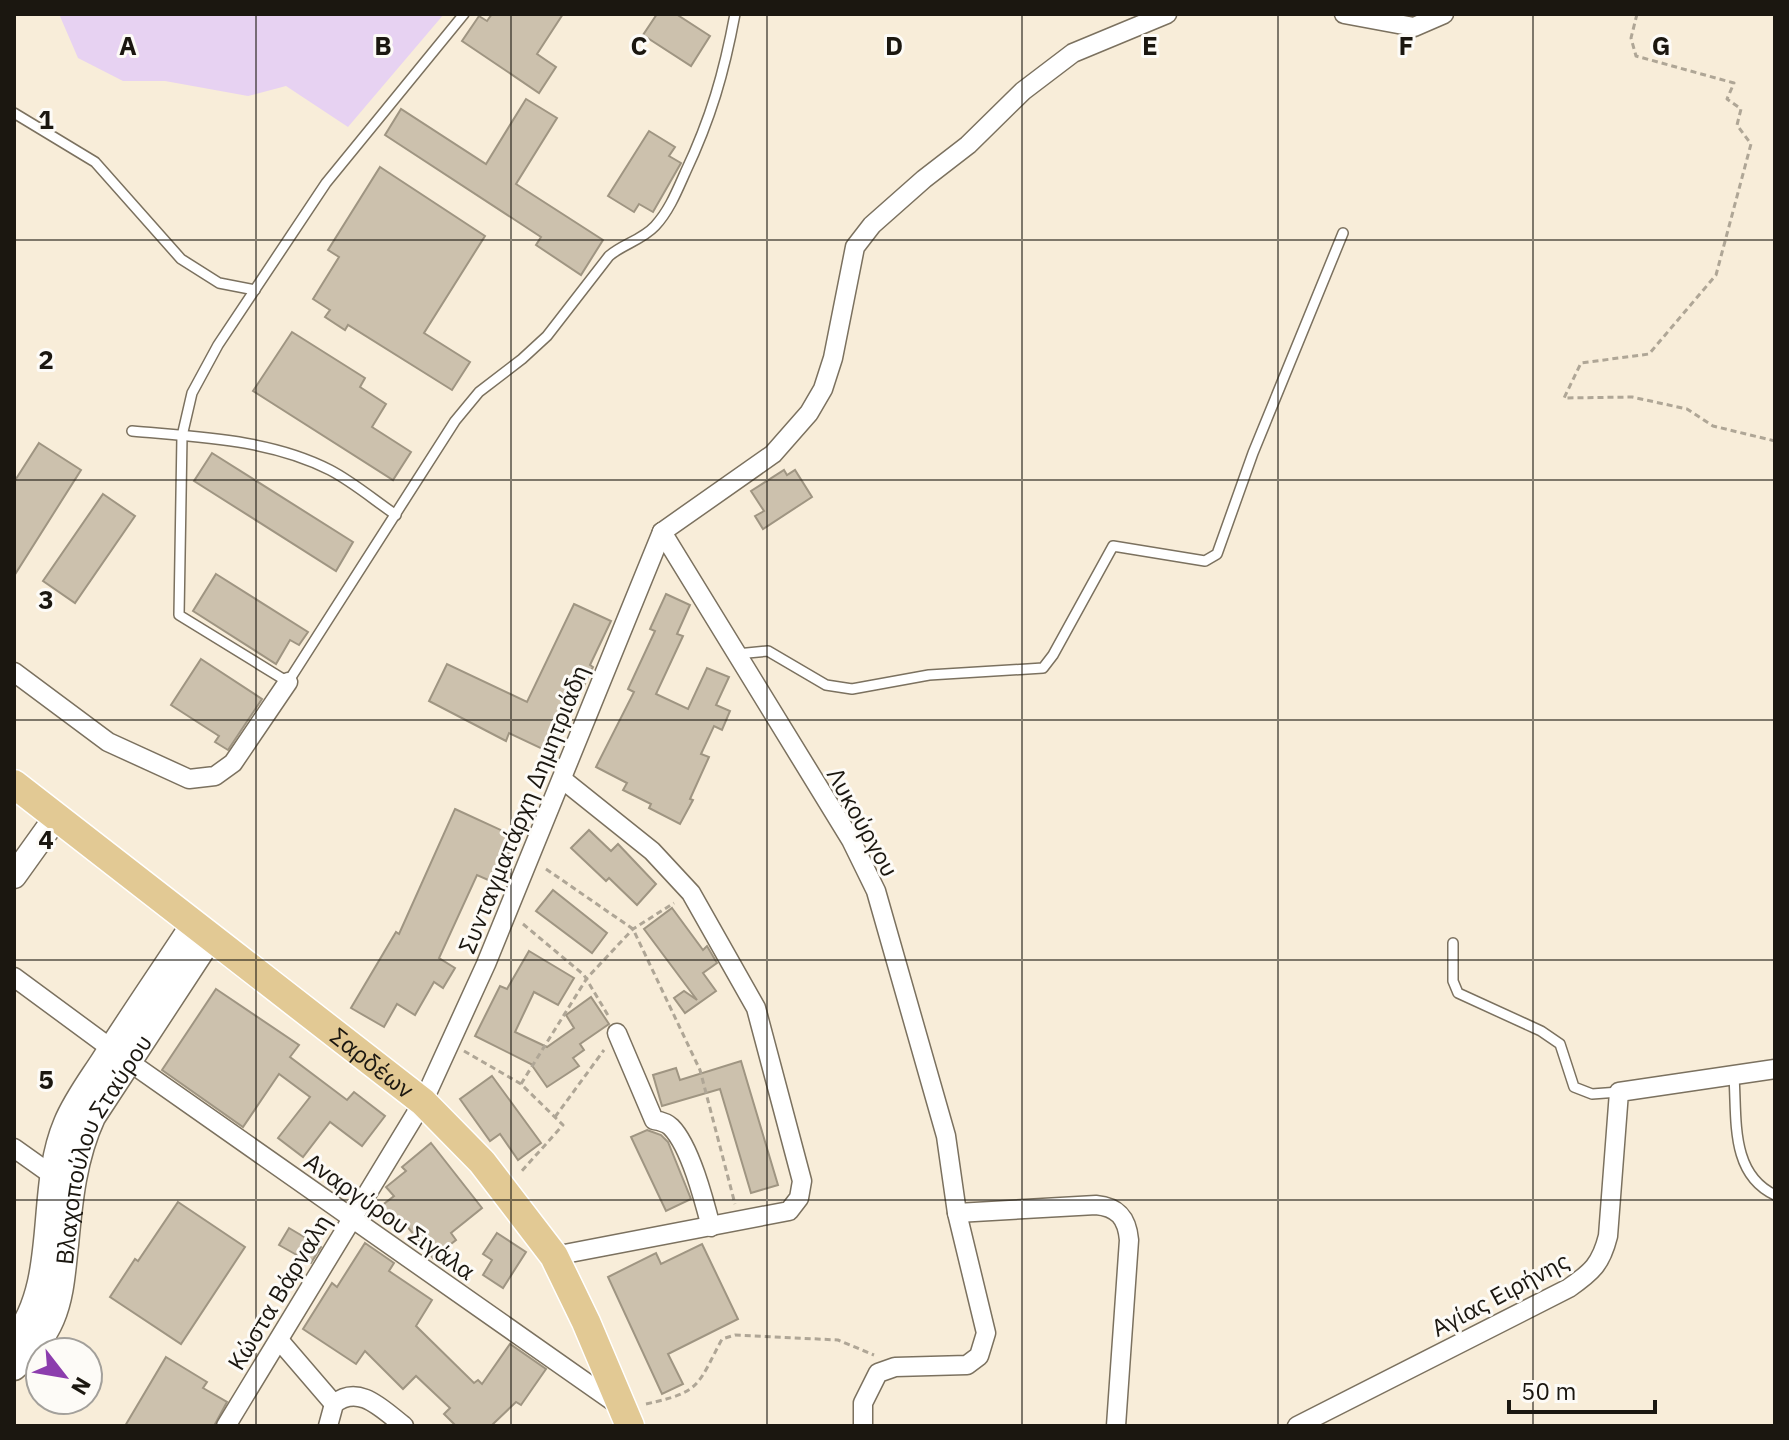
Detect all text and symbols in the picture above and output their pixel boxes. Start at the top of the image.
text: A [119,28,137,62]
text: B [374,28,392,62]
text: C [631,28,648,62]
text: D [885,28,903,62]
text: E [1142,28,1158,62]
text: F [1398,28,1414,62]
text: G [1652,28,1670,62]
text: 1 [38,102,54,136]
text: 2 [38,342,54,376]
text: 3 [38,582,54,616]
street label: Συνταγματάρχη Δημητριάδη [450,660,596,958]
street label: Λυκούργου [820,762,906,882]
text: 4 [38,822,54,856]
street label: Σαρδέων [324,1020,421,1105]
street label: Βλαχοπούλου Σταύρου [48,1028,159,1266]
text: 5 [38,1062,54,1096]
street label: Αναργύρου Σιγάλα [298,1145,482,1287]
street label: Κώστα Βάρναλη [220,1208,338,1376]
street label: Αγίας Ειρήνης [1426,1244,1574,1344]
north arrow [24,1336,104,1416]
scale bar [1509,1364,1655,1414]
text: N [65,1372,98,1401]
text: 50 m [1521,1375,1576,1407]

